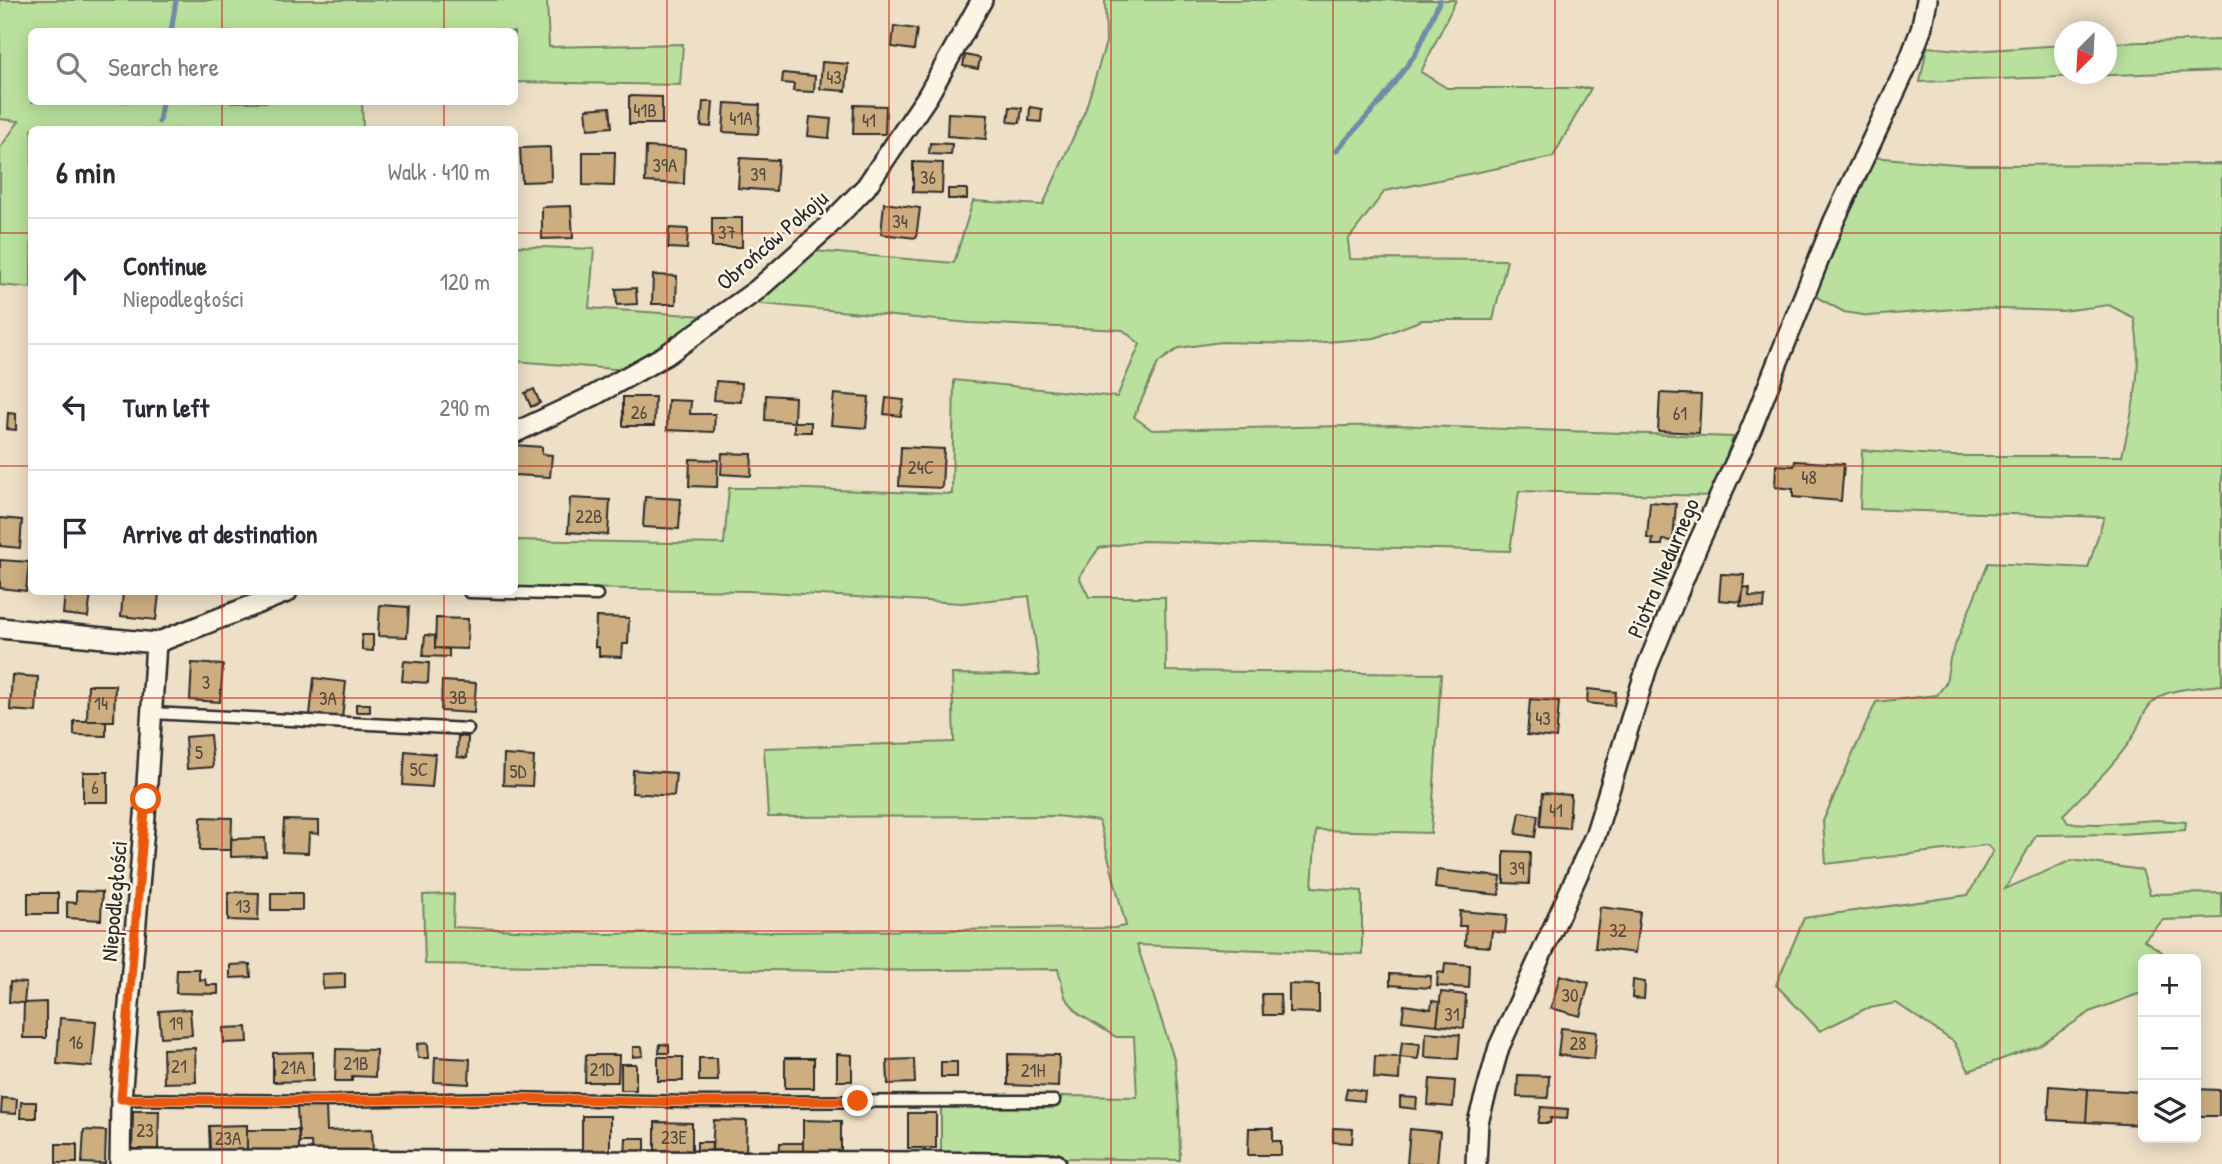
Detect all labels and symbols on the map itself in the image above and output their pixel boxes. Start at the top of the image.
north arrow [2054,21,2117,84]
house number: 43 [826,64,842,90]
house number: 41B [633,97,657,123]
house number: 41A [729,105,753,131]
house number: 41 [862,107,876,133]
house number: 39A [653,152,677,178]
house number: 39 [750,161,766,187]
house number: 36 [920,164,936,190]
street label: Obrońców Pokoju [709,182,834,297]
house number: 34 [892,208,908,234]
house number: 37 [718,219,736,245]
house number: 26 [631,399,647,425]
house number: 61 [1673,400,1687,426]
house number: 24C [908,454,934,480]
house number: 48 [1801,464,1817,490]
street label: Piotra Niedurnego [1619,493,1706,643]
house number: 22B [575,503,603,529]
house number: 3 [202,669,210,695]
house number: 3B [449,684,467,710]
house number: 3A [319,685,337,711]
house number: 14 [94,690,108,716]
house number: 43 [1535,705,1551,731]
house number: 5 [195,739,203,765]
house number: 5C [410,756,428,782]
house number: 5D [509,758,527,784]
house number: 6 [91,774,99,800]
route start [130,783,161,814]
house number: 41 [1549,797,1563,823]
street label: Niepodległości [93,839,134,963]
house number: 39 [1509,855,1525,881]
house number: 13 [235,893,251,919]
house number: 32 [1609,917,1627,943]
house number: 30 [1561,982,1579,1008]
house number: 31 [1444,1001,1460,1027]
house number: 19 [169,1010,183,1036]
house number: 16 [69,1029,83,1055]
house number: 28 [1569,1030,1587,1056]
house number: 21B [343,1050,369,1076]
house number: 21 [171,1053,187,1079]
house number: 21A [280,1054,306,1080]
house number: 21D [590,1056,614,1082]
house number: 21H [1021,1057,1045,1083]
route end [842,1085,873,1116]
house number: 23 [136,1117,154,1143]
house number: 23E [661,1124,687,1150]
house number: 23A [215,1125,241,1151]

